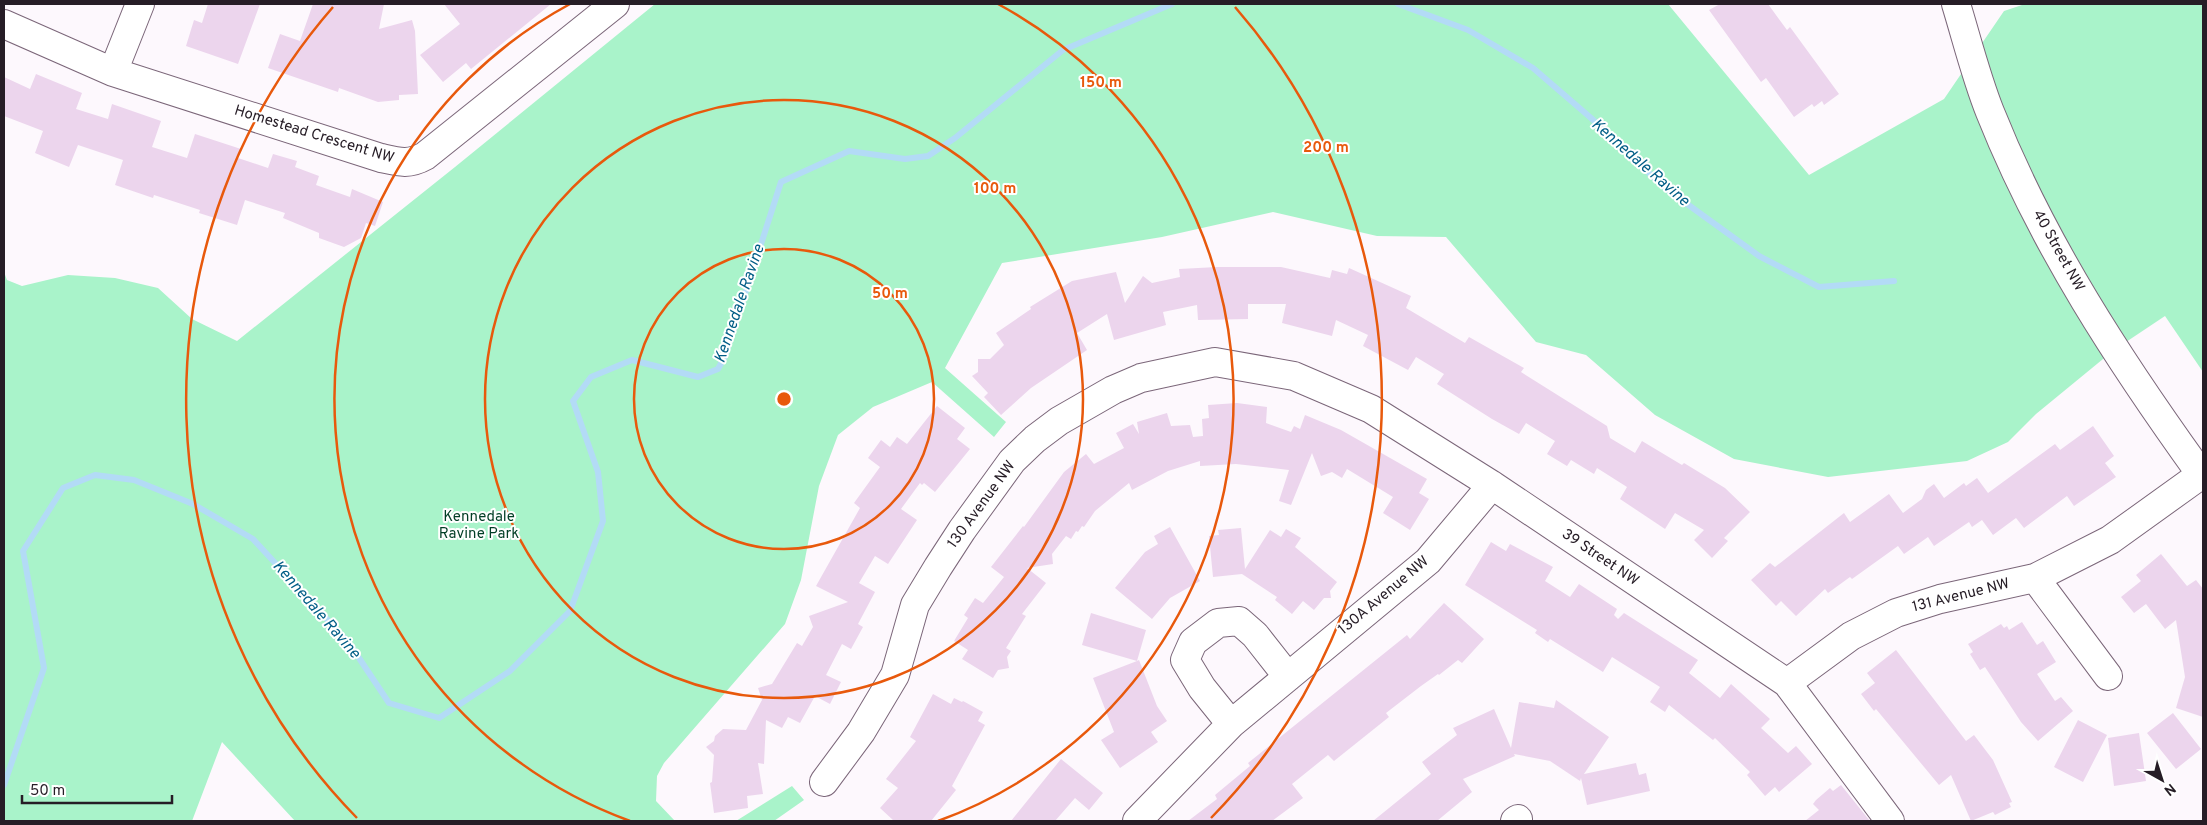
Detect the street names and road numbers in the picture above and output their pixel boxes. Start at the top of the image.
street label: Homestead Crescent NW [232,102,396,168]
street label: 40 Street NW [2028,207,2088,295]
street label: 130 Avenue NW [944,457,1020,553]
street label: 39 Street NW [1558,525,1642,591]
street label: 130A Avenue NW [1335,552,1433,640]
street label: 131 Avenue NW [1910,575,2012,617]

